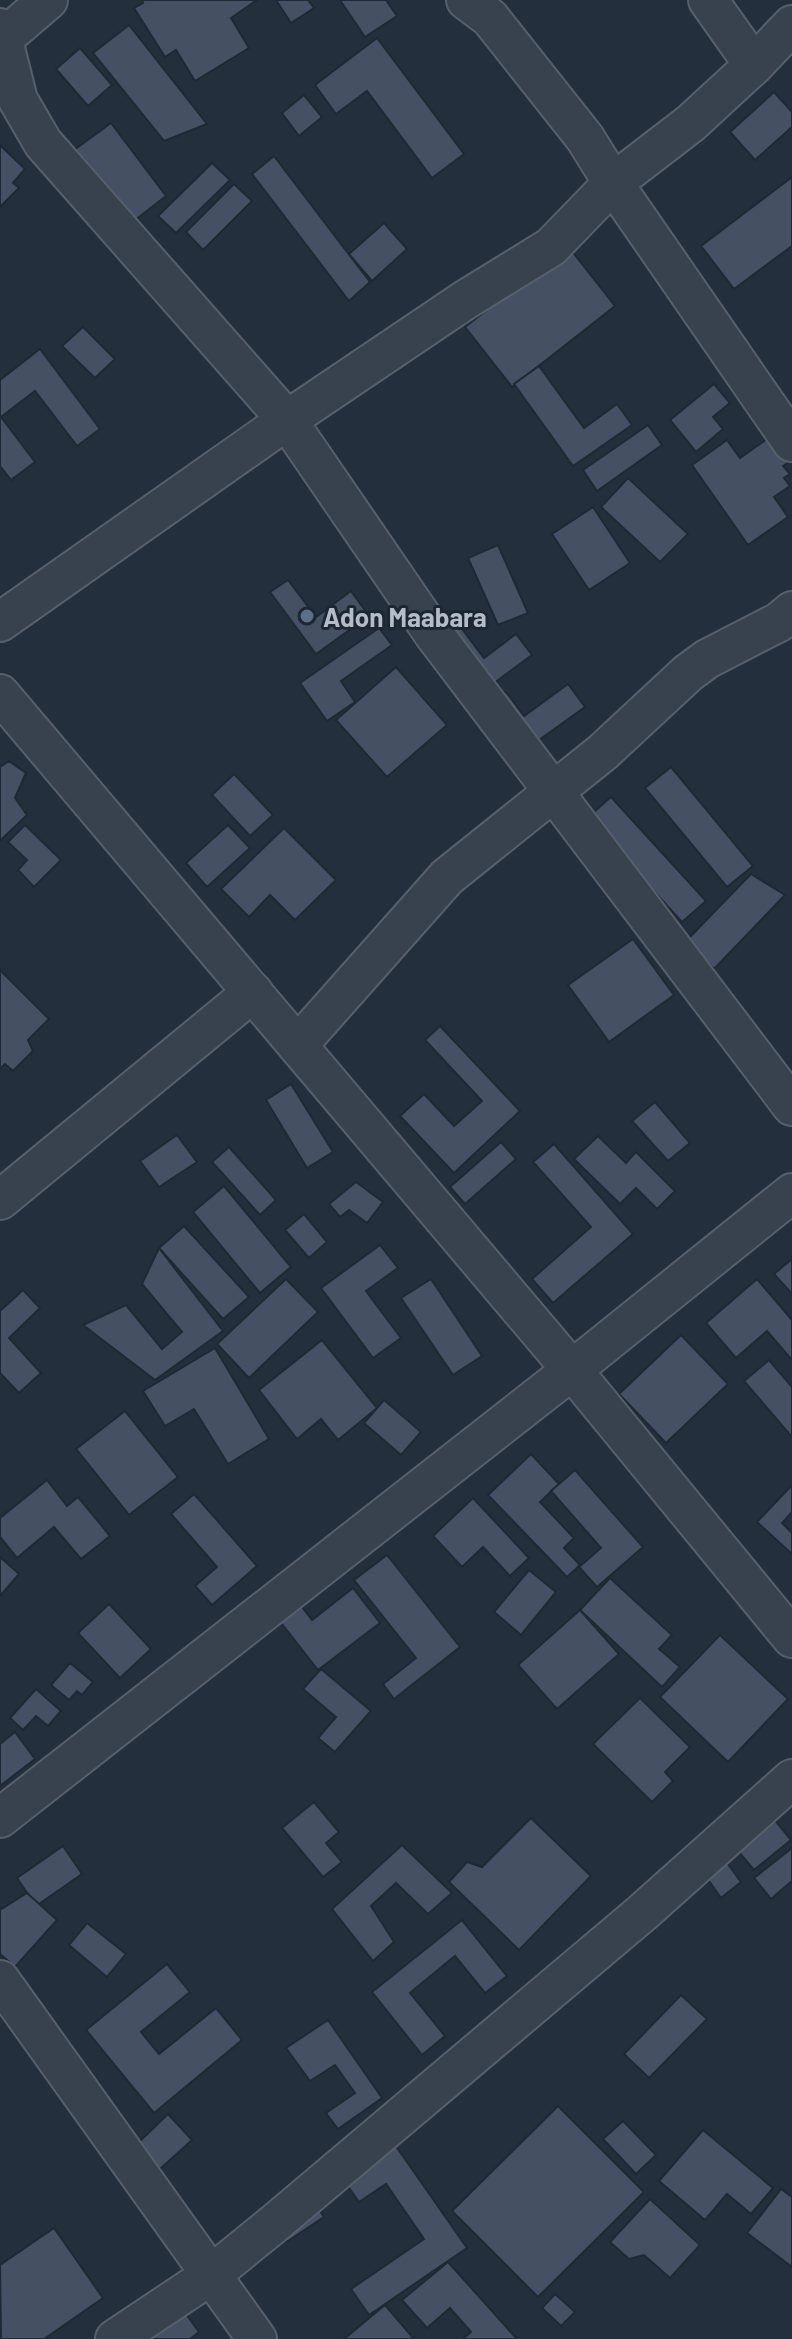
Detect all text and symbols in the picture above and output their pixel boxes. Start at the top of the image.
place label: Adon Maabara [323,601,487,632]
marker: Adon Maabara [298,607,316,625]

